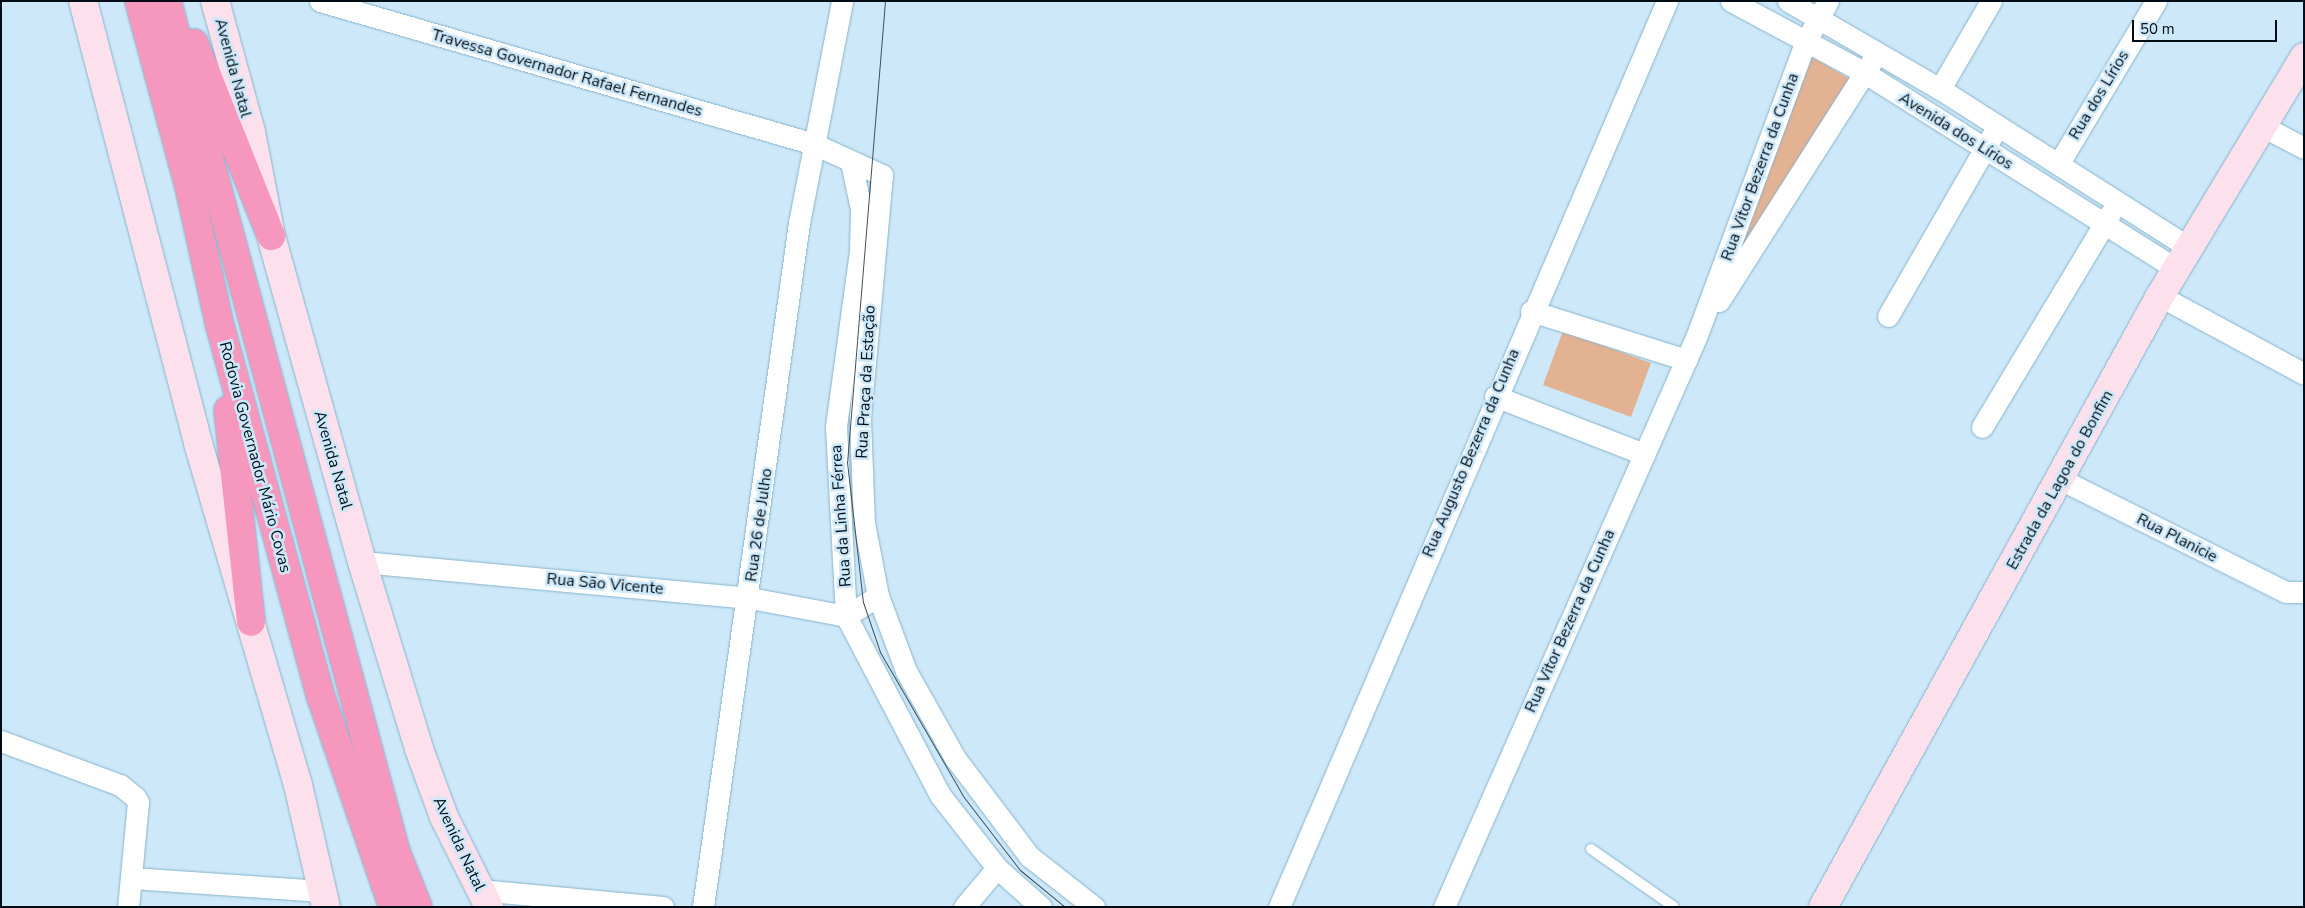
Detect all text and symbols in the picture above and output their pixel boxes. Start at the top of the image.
scale bar [2135,10,2280,42]
street label: Avenida Natal [211,16,255,120]
text: 50 m [2140,19,2175,39]
street label: Travessa Governador Rafael Fernandes [429,25,705,121]
street label: Rua dos Lírios [2065,47,2133,143]
street label: Rua Vitor Bezerra da Cunha [1717,70,1803,264]
street label: Avenida dos Lírios [1895,88,2017,174]
street label: Rua Praça da Estação [852,305,880,459]
street label: Rodovia Governador Mário Covas [215,339,295,575]
street label: Rua Augusto Bezerra da Cunha [1418,346,1524,560]
street label: Estrada da Lagoa do Bonfim [2003,387,2117,573]
street label: Avenida Natal [310,408,356,512]
street label: Rua da Linha Férrea [826,444,856,588]
street label: Rua 26 de Julho [742,467,776,583]
street label: Rua Planicie [2133,509,2221,567]
street label: Rua Vitor Bezerra da Cunha [1521,526,1619,716]
street label: Rua São Vicente [546,569,664,599]
street label: Avenida Natal [429,794,489,894]

